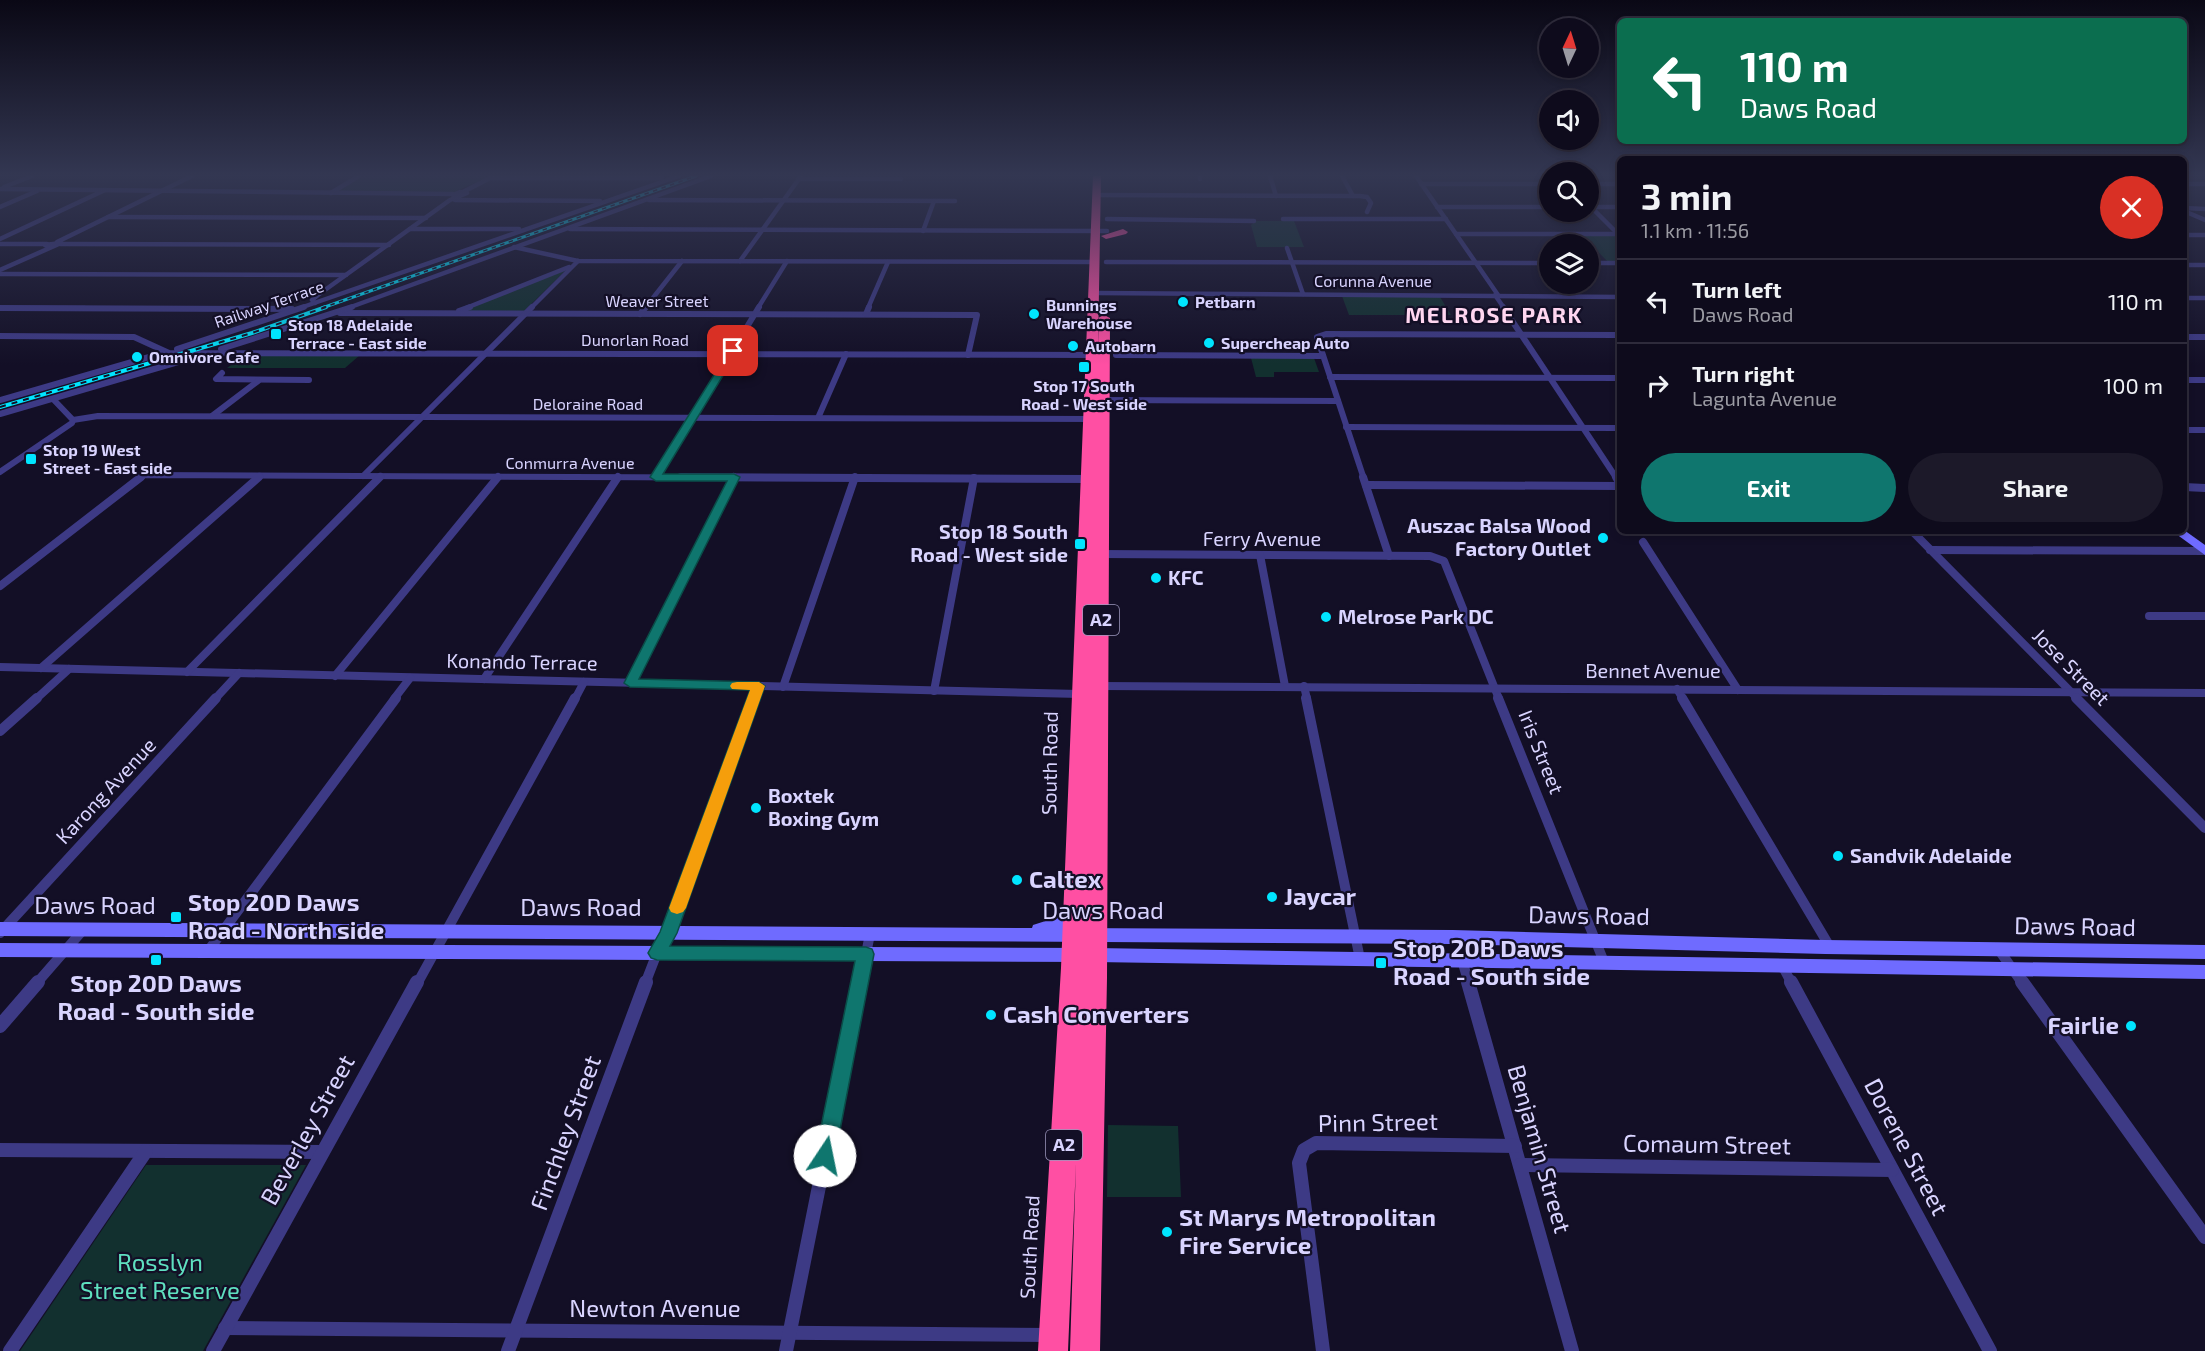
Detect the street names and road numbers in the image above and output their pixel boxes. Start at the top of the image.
street label: Corunna Avenue [1314,271,1432,290]
street label: Railway Terrace [212,276,326,331]
street label: Weaver Street [605,291,709,310]
street label: Dunorlan Road [581,330,689,349]
street label: Deloraine Road [533,394,643,413]
street label: Conmurra Avenue [505,453,635,472]
street label: Ferry Avenue [1203,526,1321,550]
road number: A2 [1083,605,1119,635]
street label: Jose Street [2028,623,2115,710]
street label: Konando Terrace [446,648,598,674]
street label: Bennet Avenue [1585,658,1721,682]
street label: Iris Street [1514,706,1570,797]
street label: South Road [1036,711,1062,815]
street label: Karong Avenue [50,733,160,848]
street label: Daws Road [34,890,156,919]
street label: Daws Road [520,892,642,921]
street label: Daws Road [1042,895,1164,924]
street label: Daws Road [1528,899,1650,930]
street label: Daws Road [2014,910,2136,941]
street label: Beverley Street [254,1049,360,1209]
street label: Finchley Street [523,1051,606,1214]
street label: Benjamin Street [1503,1061,1578,1236]
street label: Dorene Street [1859,1073,1955,1220]
street label: Pinn Street [1318,1106,1438,1137]
street label: Comaum Street [1623,1128,1791,1159]
road number: A2 [1046,1130,1082,1160]
street label: South Road [1014,1195,1044,1299]
street label: Newton Avenue [569,1293,741,1322]

